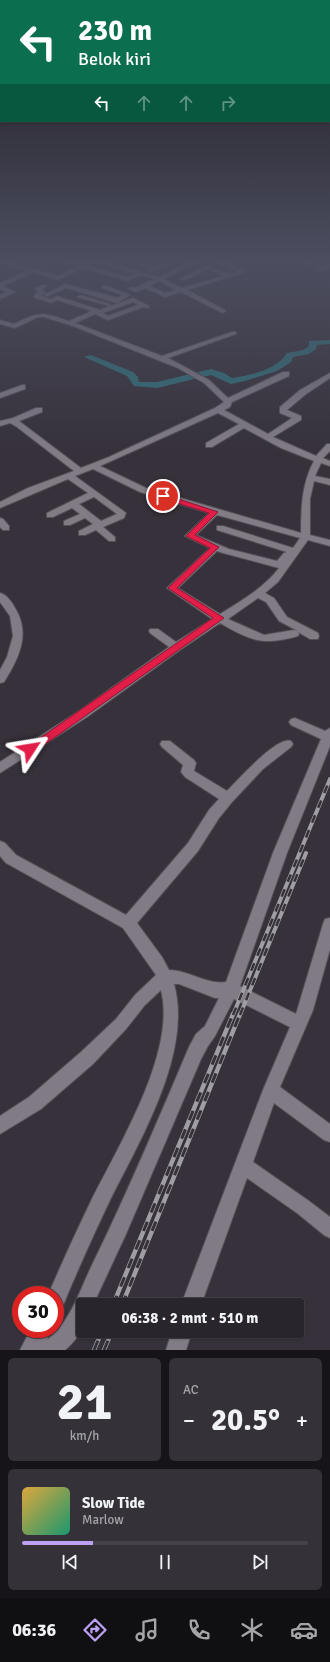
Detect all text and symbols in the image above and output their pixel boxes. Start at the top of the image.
text: 230 m [78,14,152,48]
icon: left [12,16,64,68]
text: Belok kiri [78,48,151,70]
icon: left [91,92,113,114]
icon: ahead [133,92,155,114]
icon: ahead [175,92,197,114]
icon: right [217,92,239,114]
pin [146,479,180,513]
icon: arrive [152,485,174,507]
position arrow [9.0,728,51.0,770]
speed limit sign: 30 [12,1286,64,1338]
text: 06:38 · 2 mnt · 510 m [122,1309,258,1327]
text: 21 [56,1370,113,1434]
text: AC [183,1382,199,1398]
text: 20.5° [211,1402,280,1439]
text: − [183,1407,195,1434]
text: + [296,1407,308,1434]
text: km/h [70,1428,99,1444]
text: Slow Tide [82,1494,145,1512]
text: Marlow [82,1512,124,1528]
icon: previous [59,1551,81,1573]
icon: pause [154,1551,176,1573]
icon: next [249,1551,271,1573]
icon: directions [81,1616,109,1644]
icon: music [133,1616,161,1644]
icon: phone [185,1616,213,1644]
icon: climate [238,1616,266,1644]
icon: car [290,1616,318,1644]
text: 06:36 [12,1619,56,1641]

